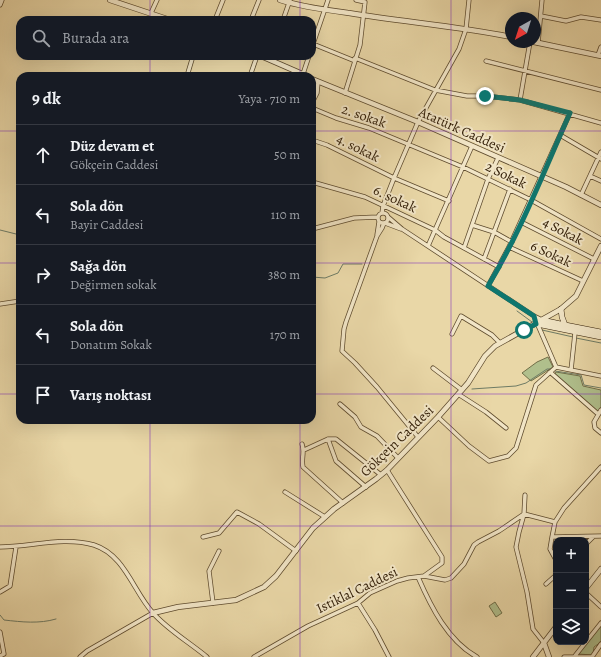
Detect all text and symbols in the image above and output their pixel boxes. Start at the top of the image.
north arrow [505,12,541,48]
search box [16,16,316,60]
icon: search [30,27,52,49]
text: Burada ara [62,28,129,48]
text: 9 dk [32,87,61,110]
route end [476,87,494,105]
text: Yaya · 710 m [238,90,300,107]
street label: 2. sokak [339,100,389,133]
street label: Atatürk Caddesi [415,102,508,158]
street label: 4. sokak [333,129,383,167]
text: Düz devam et [70,136,154,156]
icon: ahead [32,144,54,166]
text: 50 m [274,146,300,163]
text: Gökçein Caddesi [70,156,158,173]
street label: 2 Sokak [482,157,530,193]
street label: 6. sokak [370,181,420,217]
text: Sola dön [70,196,123,216]
icon: left [32,204,54,226]
text: 110 m [271,206,300,223]
street label: 4 Sokak [539,213,587,249]
text: Bayir Caddesi [70,216,143,233]
street label: 6 Sokak [527,236,575,272]
text: Sağa dön [70,256,126,276]
icon: right [32,264,54,286]
text: 380 m [268,266,300,283]
text: Değirmen sokak [70,276,157,293]
text: Sola dön [70,316,123,336]
route start [515,321,533,339]
icon: left [32,324,54,346]
text: 170 m [270,326,300,343]
text: Donatım Sokak [70,336,152,353]
icon: arrive [32,384,54,406]
text: Varış noktası [70,385,151,405]
street label: Gökçein Caddesi [356,401,438,481]
map controls [553,537,589,645]
button: + [553,537,589,573]
street label: Istiklal Caddesi [313,562,401,618]
button: − [553,573,589,609]
button: layers [553,609,589,645]

